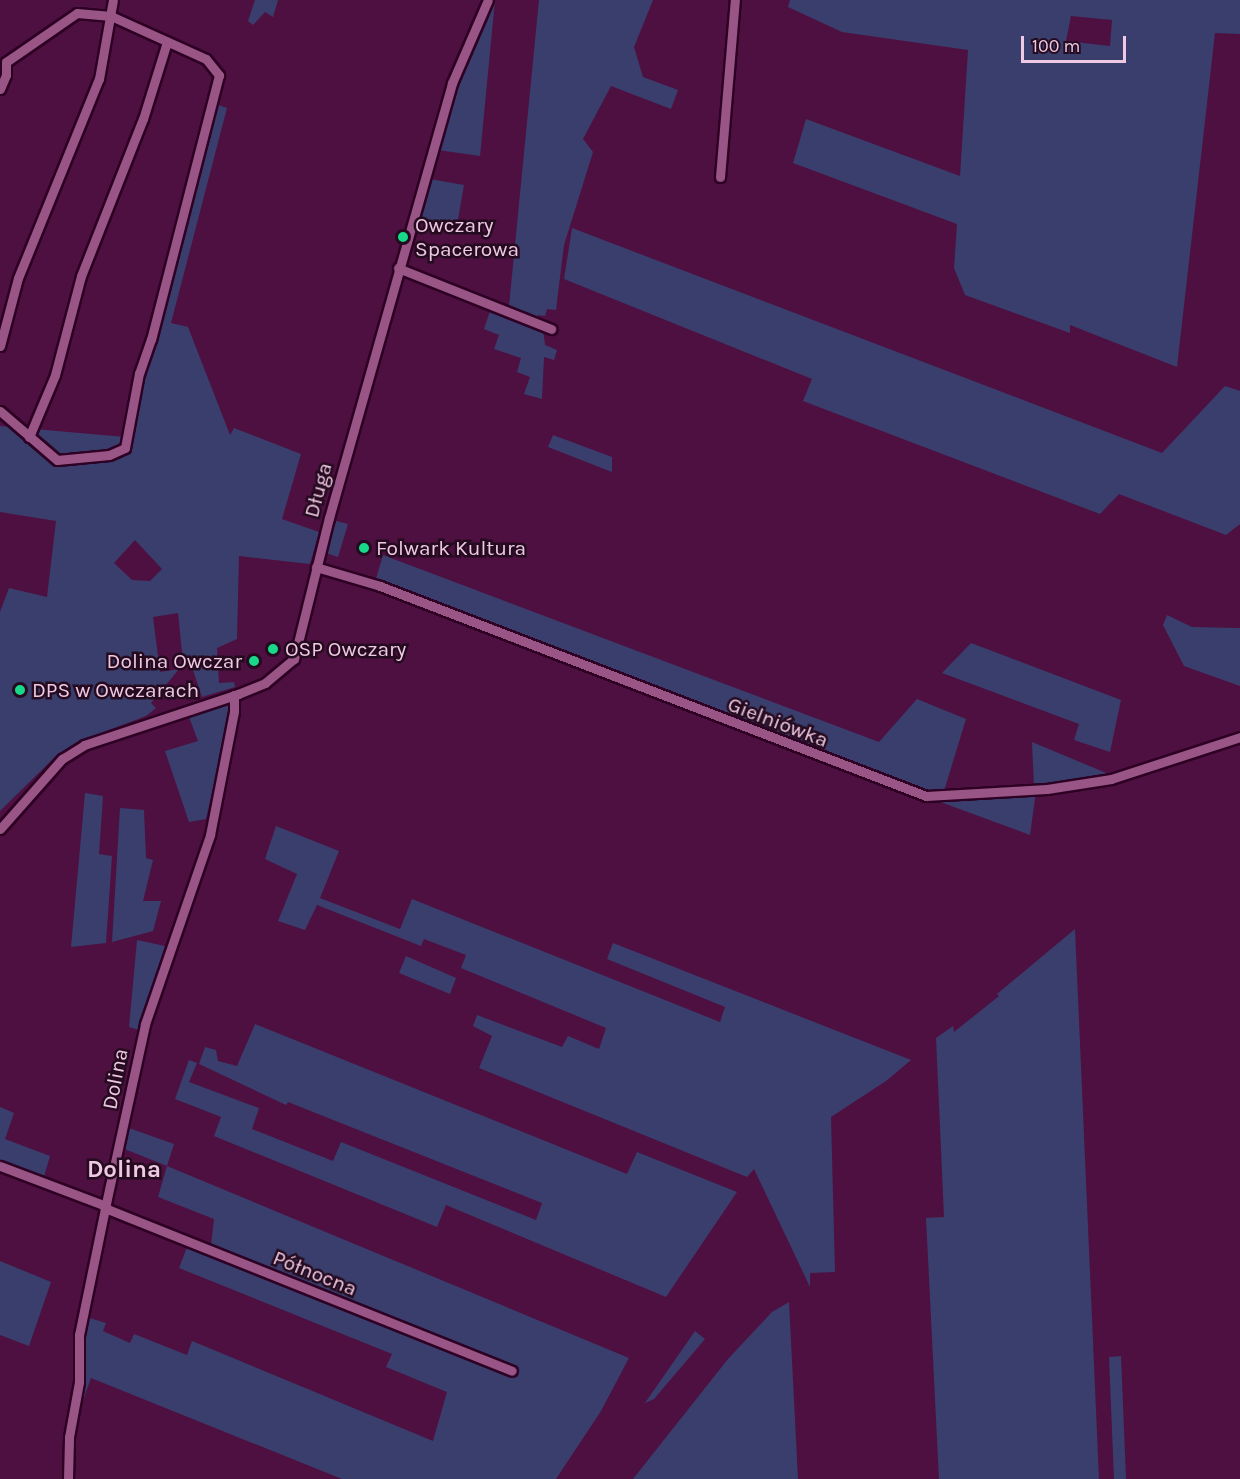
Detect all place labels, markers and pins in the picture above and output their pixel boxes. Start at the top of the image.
place label: Owczary Spacerowa [415,212,519,262]
marker: Owczary Spacerowa [396,230,410,244]
place label: Folwark Kultura [376,535,526,561]
marker: Folwark Kultura [357,541,371,555]
place label: OSP Owczary [285,636,406,662]
marker: OSP Owczary [266,642,280,656]
place label: Dolina Owczar [107,648,242,674]
marker: Dolina Owczar [247,654,261,668]
place label: DPS w Owczarach [32,677,199,703]
marker: DPS w Owczarach [13,683,27,697]

